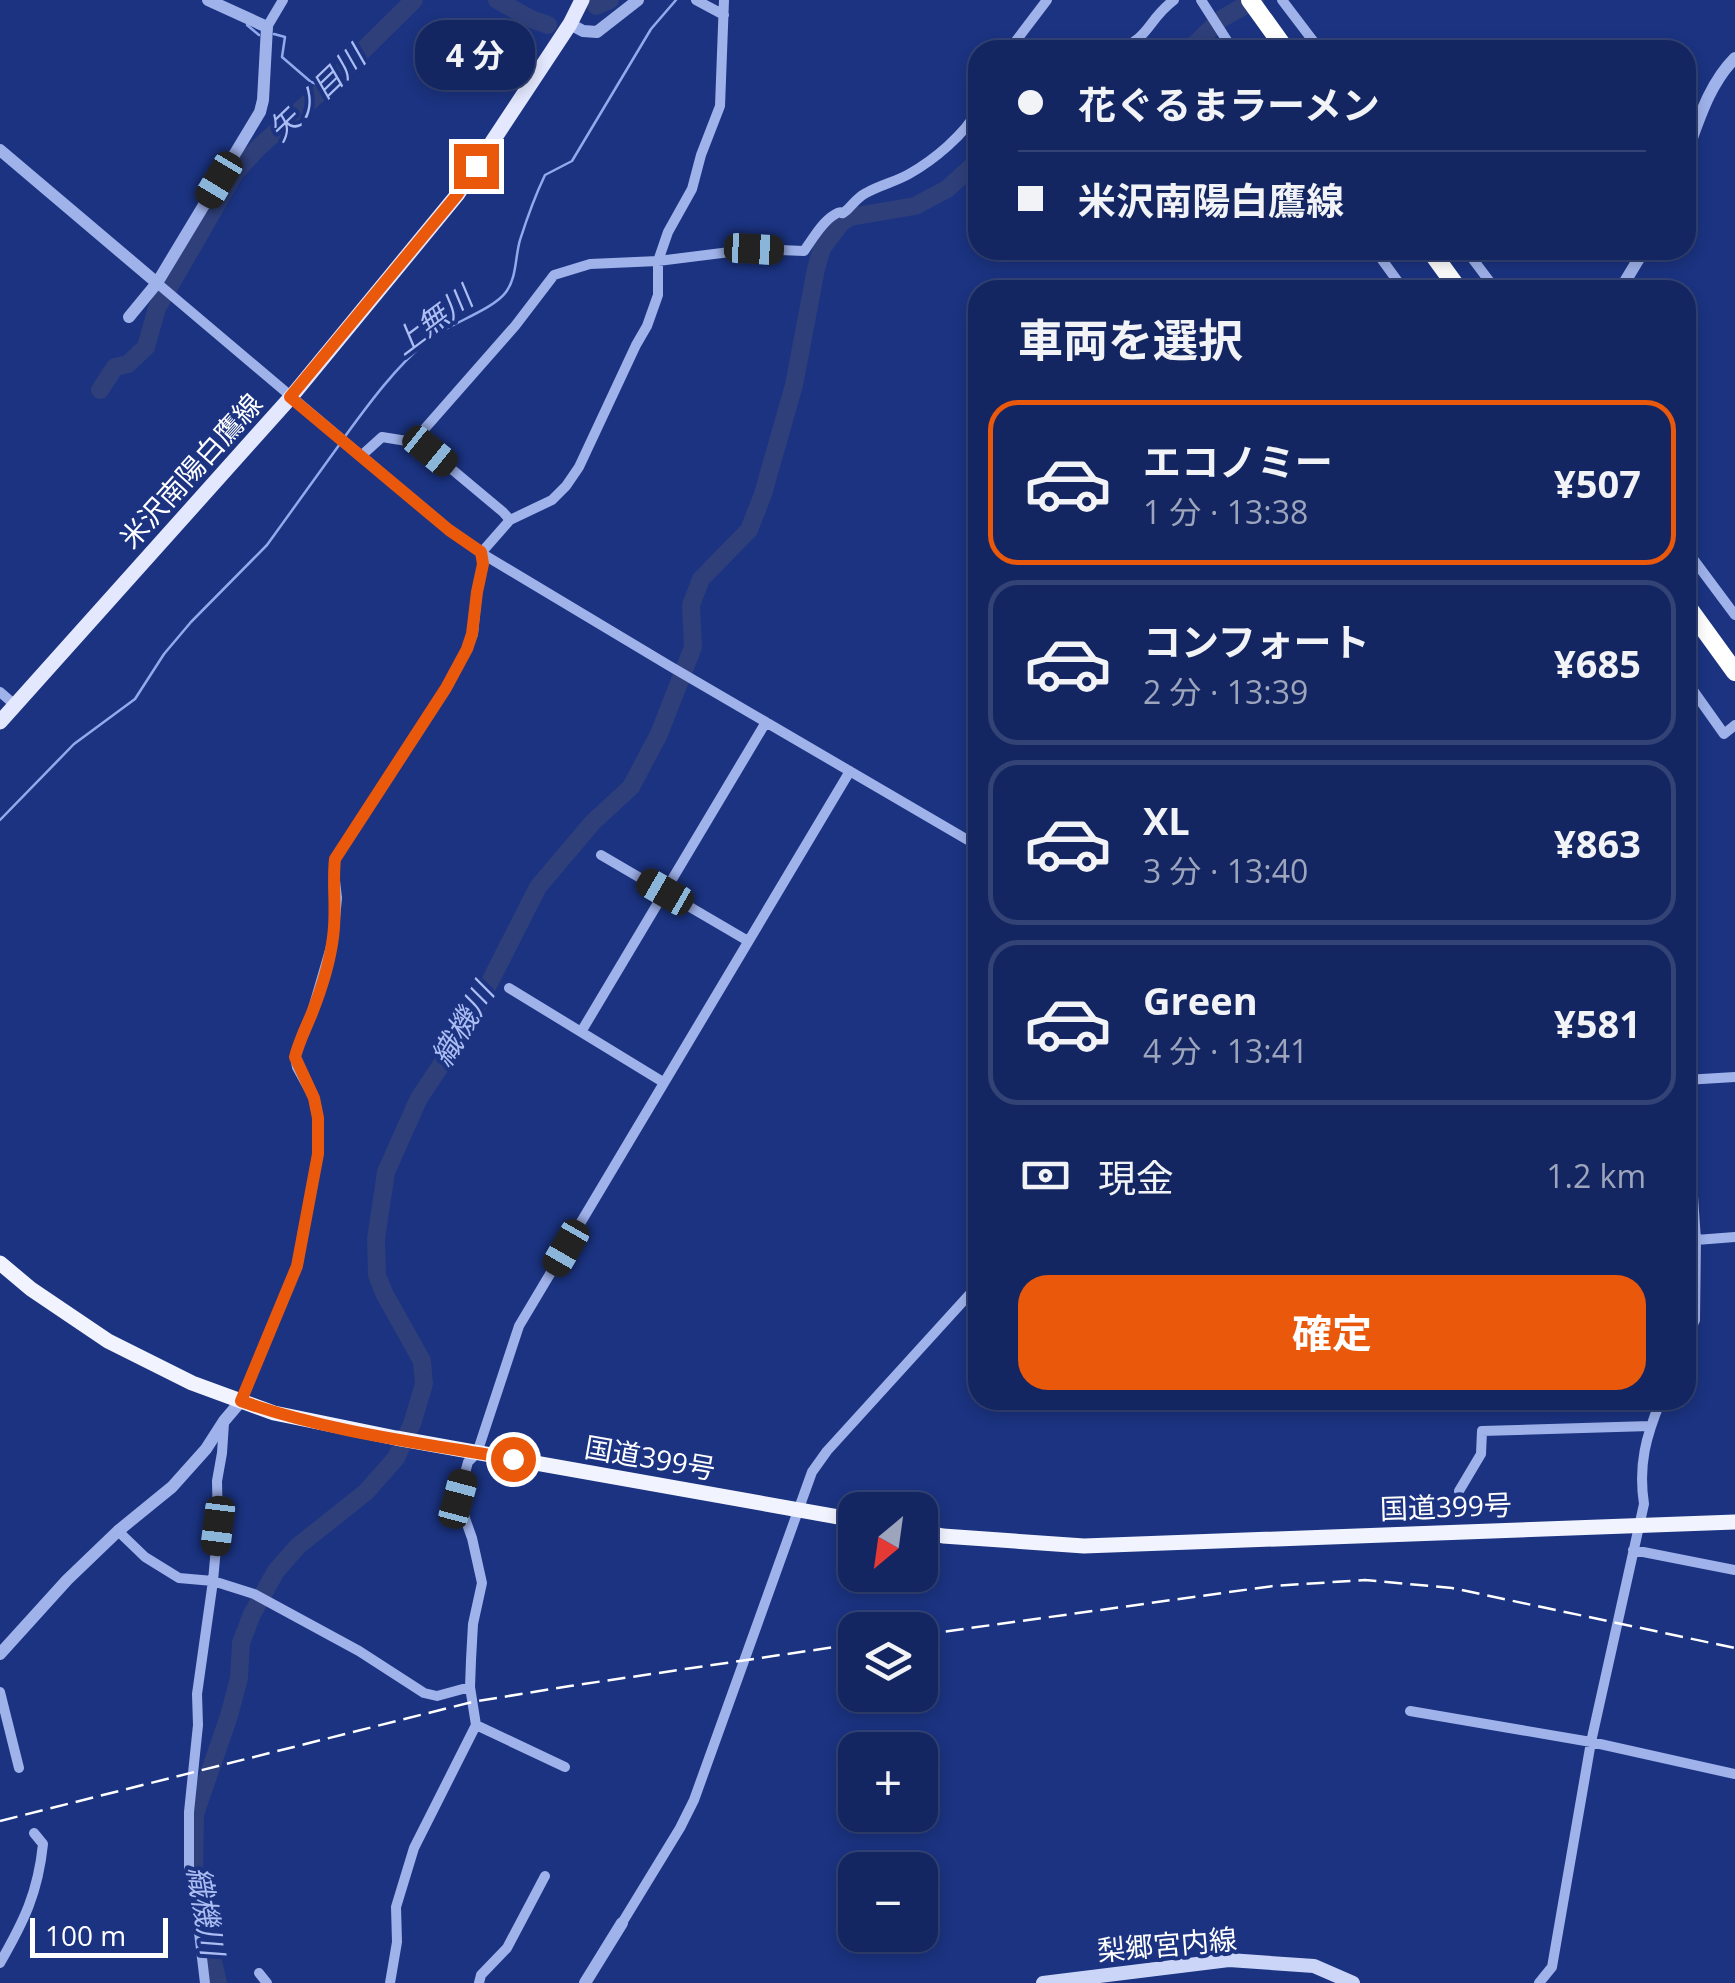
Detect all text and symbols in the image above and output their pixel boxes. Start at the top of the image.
callout: 4 分 [416,21,536,91]
text: 4 分 [446,33,504,76]
water label: 矢ノ目川 [259,34,376,149]
text: 花ぐるまラーメン [1078,78,1380,130]
route end [454,144,499,189]
car [191,147,247,213]
text: 米沢南陽白鷹線 [1078,174,1344,226]
car [723,232,785,266]
water label: 上無川 [384,275,483,363]
text: 車両を選択 [1018,309,1243,370]
street label: 米沢南陽白鷹線 [111,385,270,556]
car [397,420,463,482]
text: エコノミー [1143,435,1333,487]
icon: car [1023,438,1113,528]
text: ¥507 [1554,457,1641,509]
text: 1 分 · 13:38 [1143,490,1308,533]
text: コンフォート [1143,615,1370,667]
icon: car [1023,618,1113,708]
text: ¥685 [1554,637,1641,689]
text: 2 分 · 13:39 [1143,670,1308,713]
text: XL [1143,794,1190,846]
icon: car [1023,798,1113,888]
text: ¥863 [1554,817,1641,869]
text: 3 分 · 13:40 [1143,849,1308,892]
car [632,864,698,920]
water label: 織機川 [421,973,504,1073]
text: Green [1143,974,1258,1026]
icon: car [1023,978,1113,1068]
text: ¥581 [1554,997,1641,1049]
text: 4 分 · 13:41 [1143,1029,1308,1072]
icon: cash [1018,1148,1073,1203]
text: 現金 [1098,1151,1174,1203]
text: 1.2 km [1546,1154,1646,1197]
car [538,1215,594,1281]
button: 確定 [1018,1275,1646,1390]
street label: 国道399号 [582,1427,718,1487]
route start [491,1437,536,1482]
car [436,1466,480,1532]
street label: 国道399号 [1379,1485,1513,1527]
north arrow [838,1492,938,1592]
map controls [838,1492,938,1952]
car [199,1494,237,1558]
button: layers [838,1612,938,1712]
button: + [838,1732,938,1832]
button: − [838,1852,938,1952]
water label: 織機川 [178,1863,235,1962]
scale bar [30,1913,168,1958]
text: 100 m [45,1916,126,1954]
street label: 梨郷宮内線 [1096,1919,1238,1969]

